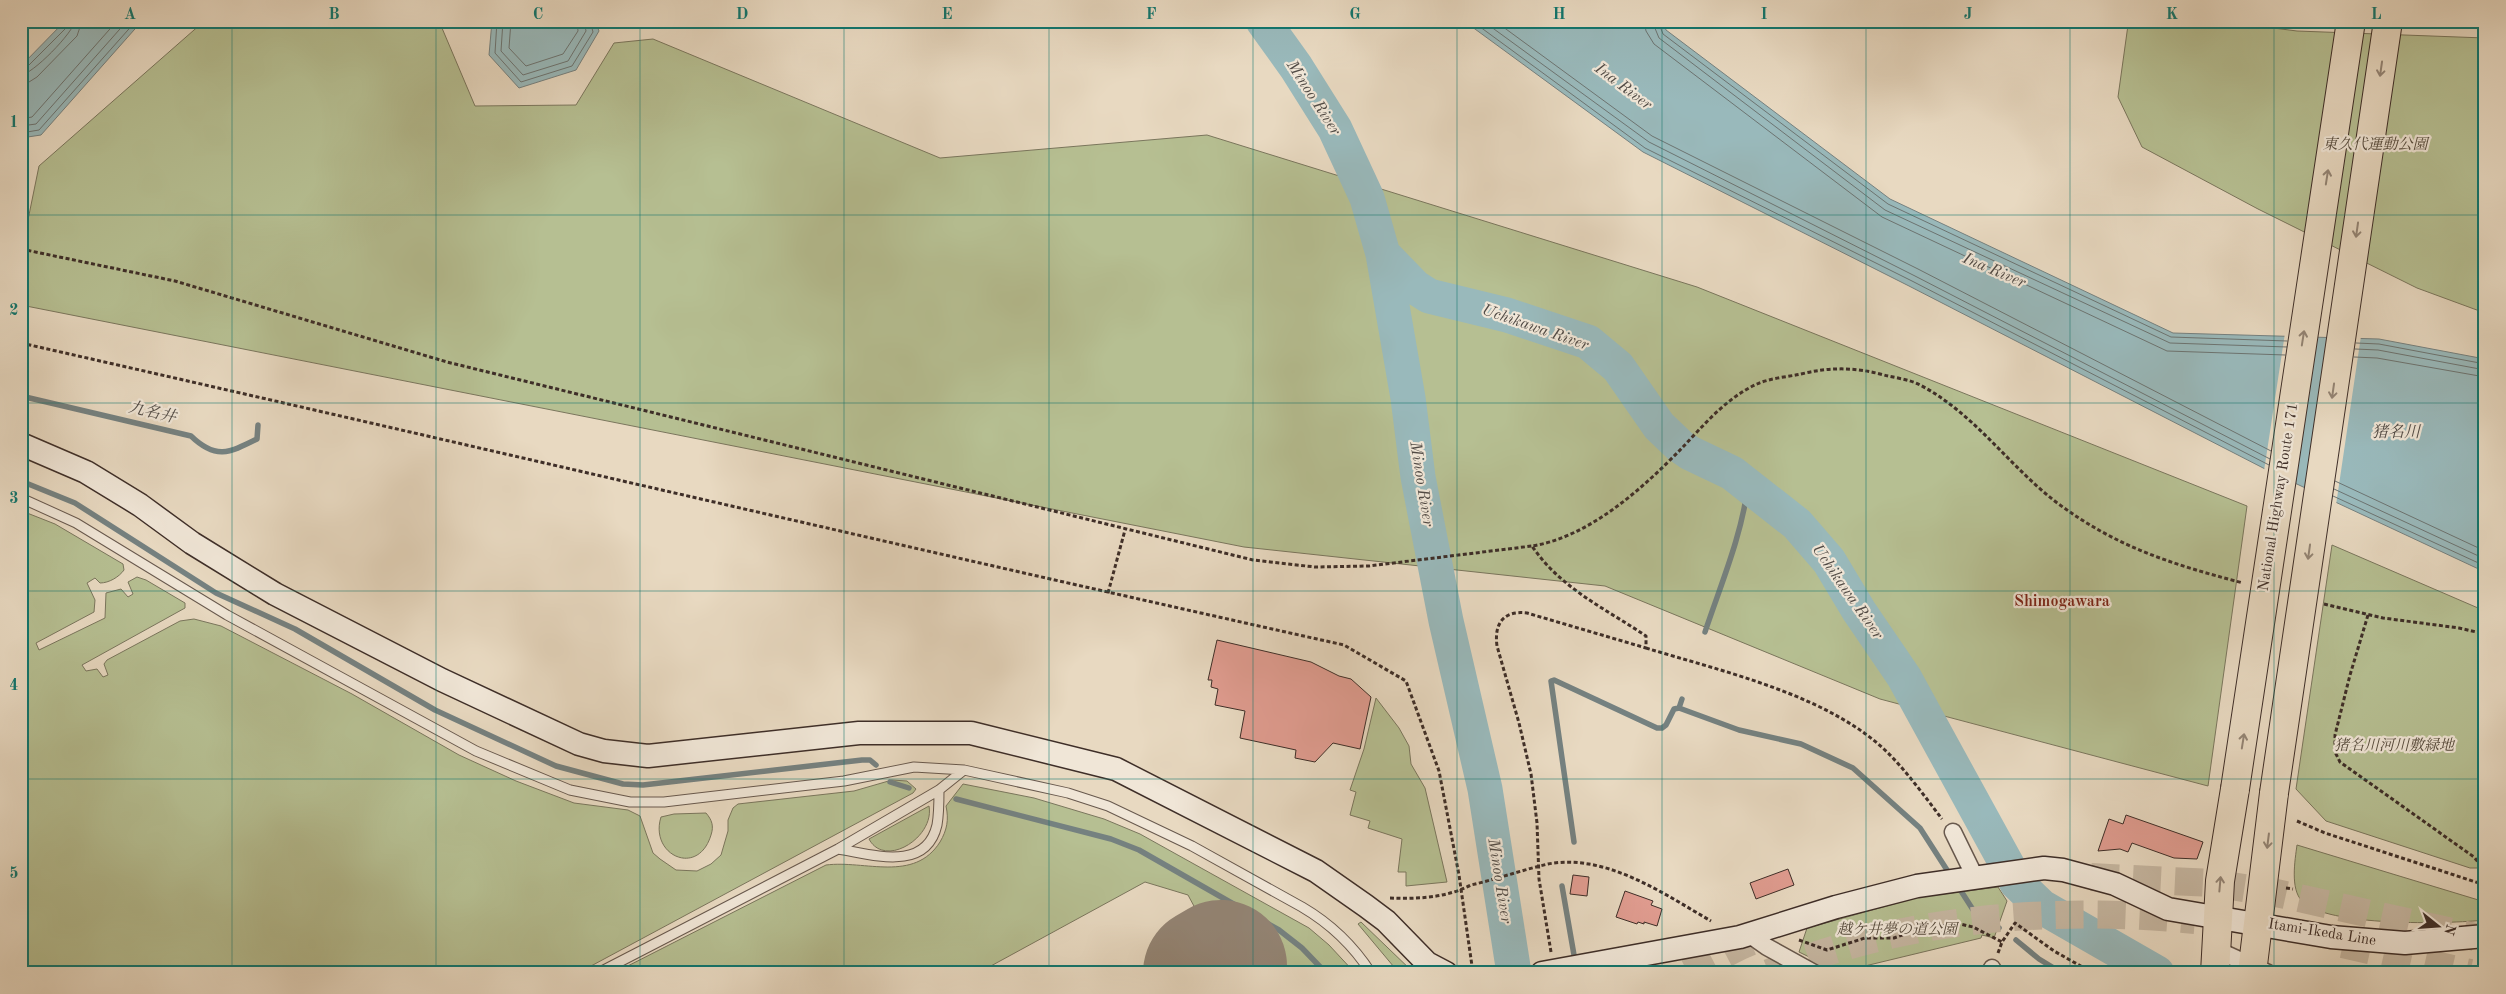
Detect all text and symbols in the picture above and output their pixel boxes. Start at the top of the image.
text: A [124,7,136,23]
text: B [328,7,340,23]
text: C [533,7,543,23]
text: D [736,7,748,23]
text: E [941,7,953,23]
text: F [1146,7,1157,23]
text: G [1349,7,1361,23]
text: H [1552,7,1566,23]
text: I [1760,7,1768,23]
text: J [1964,7,1973,23]
text: K [2166,7,2178,23]
text: L [2371,7,2382,23]
water label: Minoo River [1282,57,1344,139]
water label: Ina River [1591,60,1655,114]
one-way arrow [2376,61,2386,77]
text: 1 [9,115,19,131]
park label: 東久代運動公園 [2322,136,2430,153]
one-way arrow [2323,170,2333,186]
one-way arrow [2352,222,2362,238]
water label: Ina River [1959,250,2029,292]
water label: Uchikawa River [1480,302,1591,354]
text: 2 [9,303,19,319]
one-way arrow [2299,330,2309,346]
one-way arrow [2328,383,2338,399]
water label: 九名井 [127,398,180,427]
street label: National Highway Route 171 [2257,402,2301,592]
water label: 猪名川 [2372,423,2422,441]
water label: Minoo River [1406,439,1436,529]
text: 3 [9,491,19,507]
water label: Uchikawa River [1808,542,1886,643]
one-way arrow [2304,543,2314,559]
district label: Shimogawara [2014,594,2110,610]
text: 4 [9,678,19,694]
one-way arrow [2238,733,2248,749]
park label: 猪名川河川敷緑地 [2334,737,2456,754]
one-way arrow [2263,833,2273,849]
water label: Minoo River [1484,836,1514,926]
text: 5 [9,866,19,882]
one-way arrow [2216,876,2225,892]
north arrow [2414,902,2464,952]
street label: Itami-Ikeda Line [2267,917,2377,949]
park label: 越ケ井夢の道公園 [1837,921,1960,938]
text: N [2441,922,2458,937]

